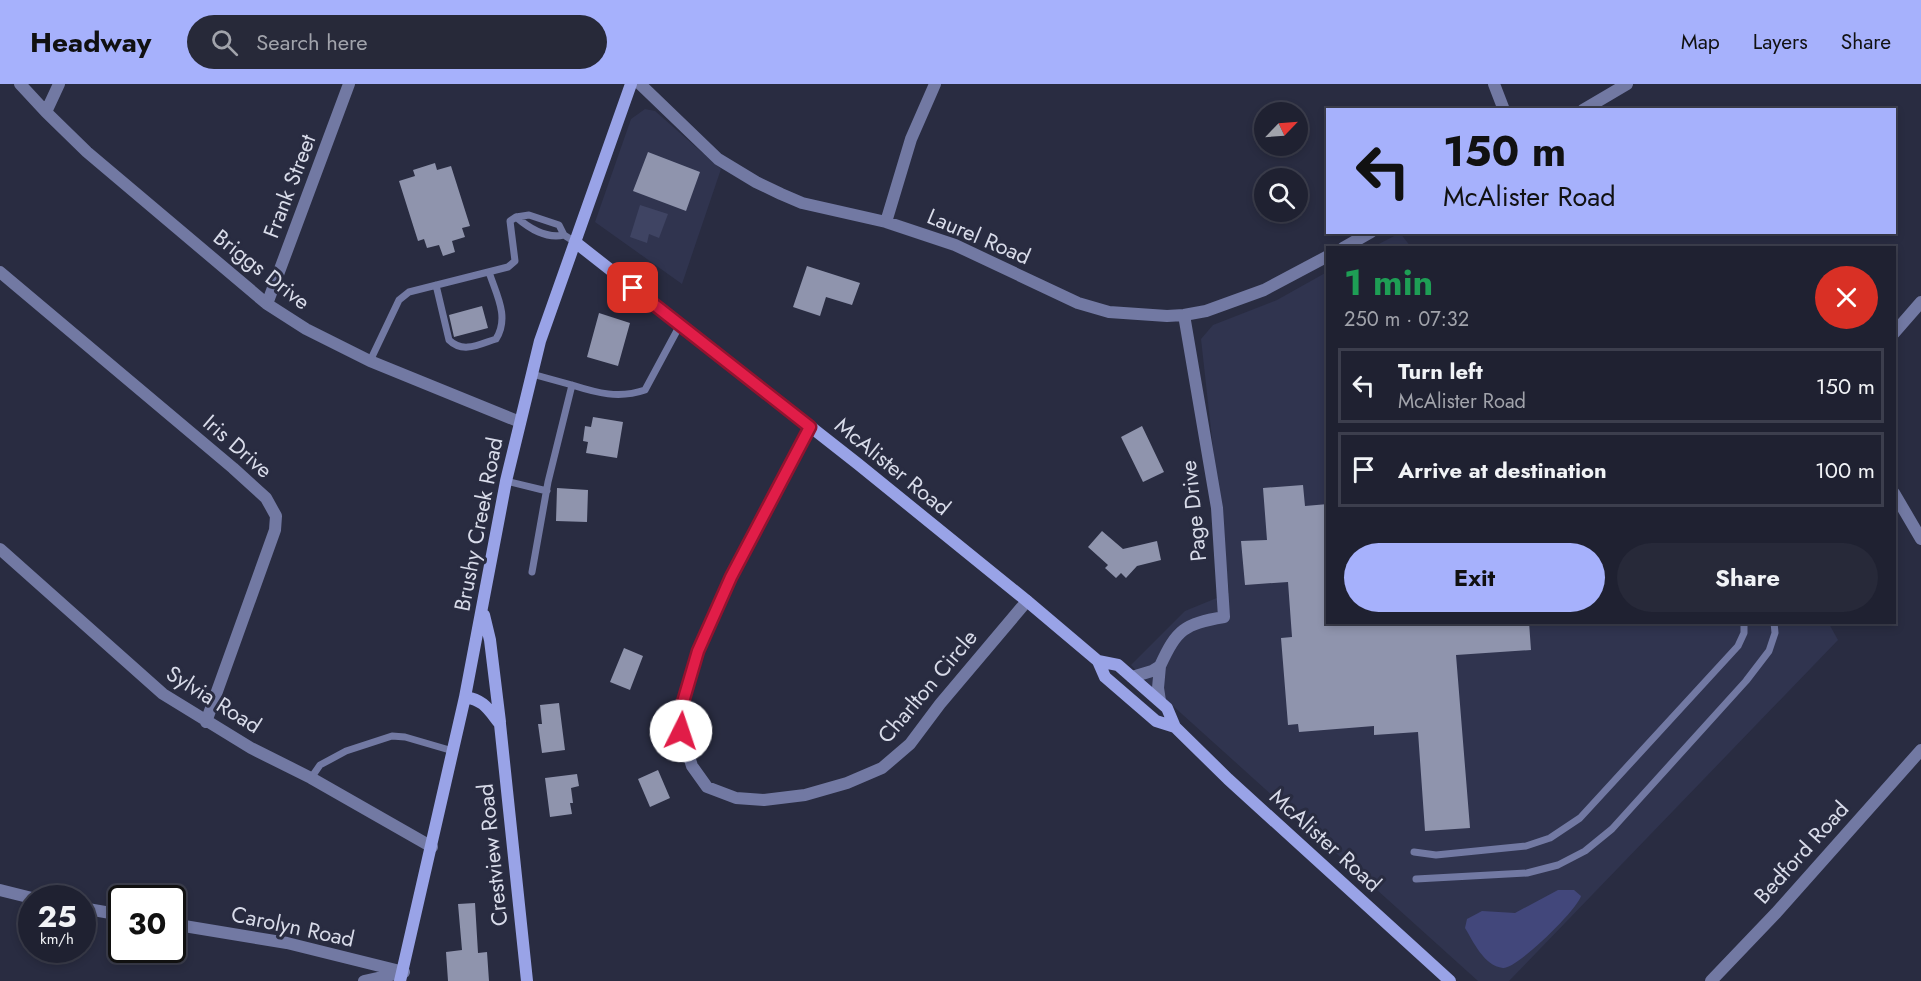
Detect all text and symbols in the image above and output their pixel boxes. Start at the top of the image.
search box [187,15,607,69]
text: Headway [30,22,151,63]
icon: search [208,26,241,59]
text: Search here [256,26,368,58]
text: Map [1681,27,1720,57]
text: Layers [1753,27,1808,57]
text: Share [1841,27,1891,57]
north arrow [1254,102,1308,156]
map controls [1254,102,1308,222]
text: 150 m [1443,121,1566,182]
street label: Frank Street [255,129,324,243]
icon: left [1344,132,1422,210]
button: search [1254,168,1308,222]
text: McAlister Road [1443,177,1616,216]
street label: Laurel Road [922,200,1036,272]
street label: Briggs Drive [207,221,317,317]
text: 1 min [1344,256,1433,308]
pin [607,262,658,313]
button: close [1815,266,1878,329]
icon: arrive [616,271,649,304]
text: 250 m · 07:32 [1344,305,1469,334]
text: Turn left [1398,355,1483,387]
icon: left [1347,369,1380,402]
text: 150 m [1816,370,1875,402]
text: McAlister Road [1398,387,1526,416]
street label: Iris Drive [196,407,280,485]
street label: McAlister Road [828,409,958,523]
street label: Brushy Creek Road [445,434,511,614]
icon: arrive [1347,453,1380,486]
text: Arrive at destination [1398,454,1607,486]
text: 100 m [1815,454,1875,486]
street label: Page Drive [1172,459,1214,563]
button: Exit [1344,543,1605,612]
button: Share [1617,543,1878,612]
street label: Charlton Circle [870,622,984,750]
street label: Sylvia Road [160,657,268,741]
position arrow [649,699,713,763]
street label: McAlister Road [1263,781,1389,899]
street label: Crestview Road [469,782,515,928]
street label: Bedford Road [1746,794,1856,910]
speed limit sign: 30 [108,885,186,963]
text: 25 [37,895,77,938]
street label: Carolyn Road [228,897,358,955]
text: km/h [40,928,74,950]

